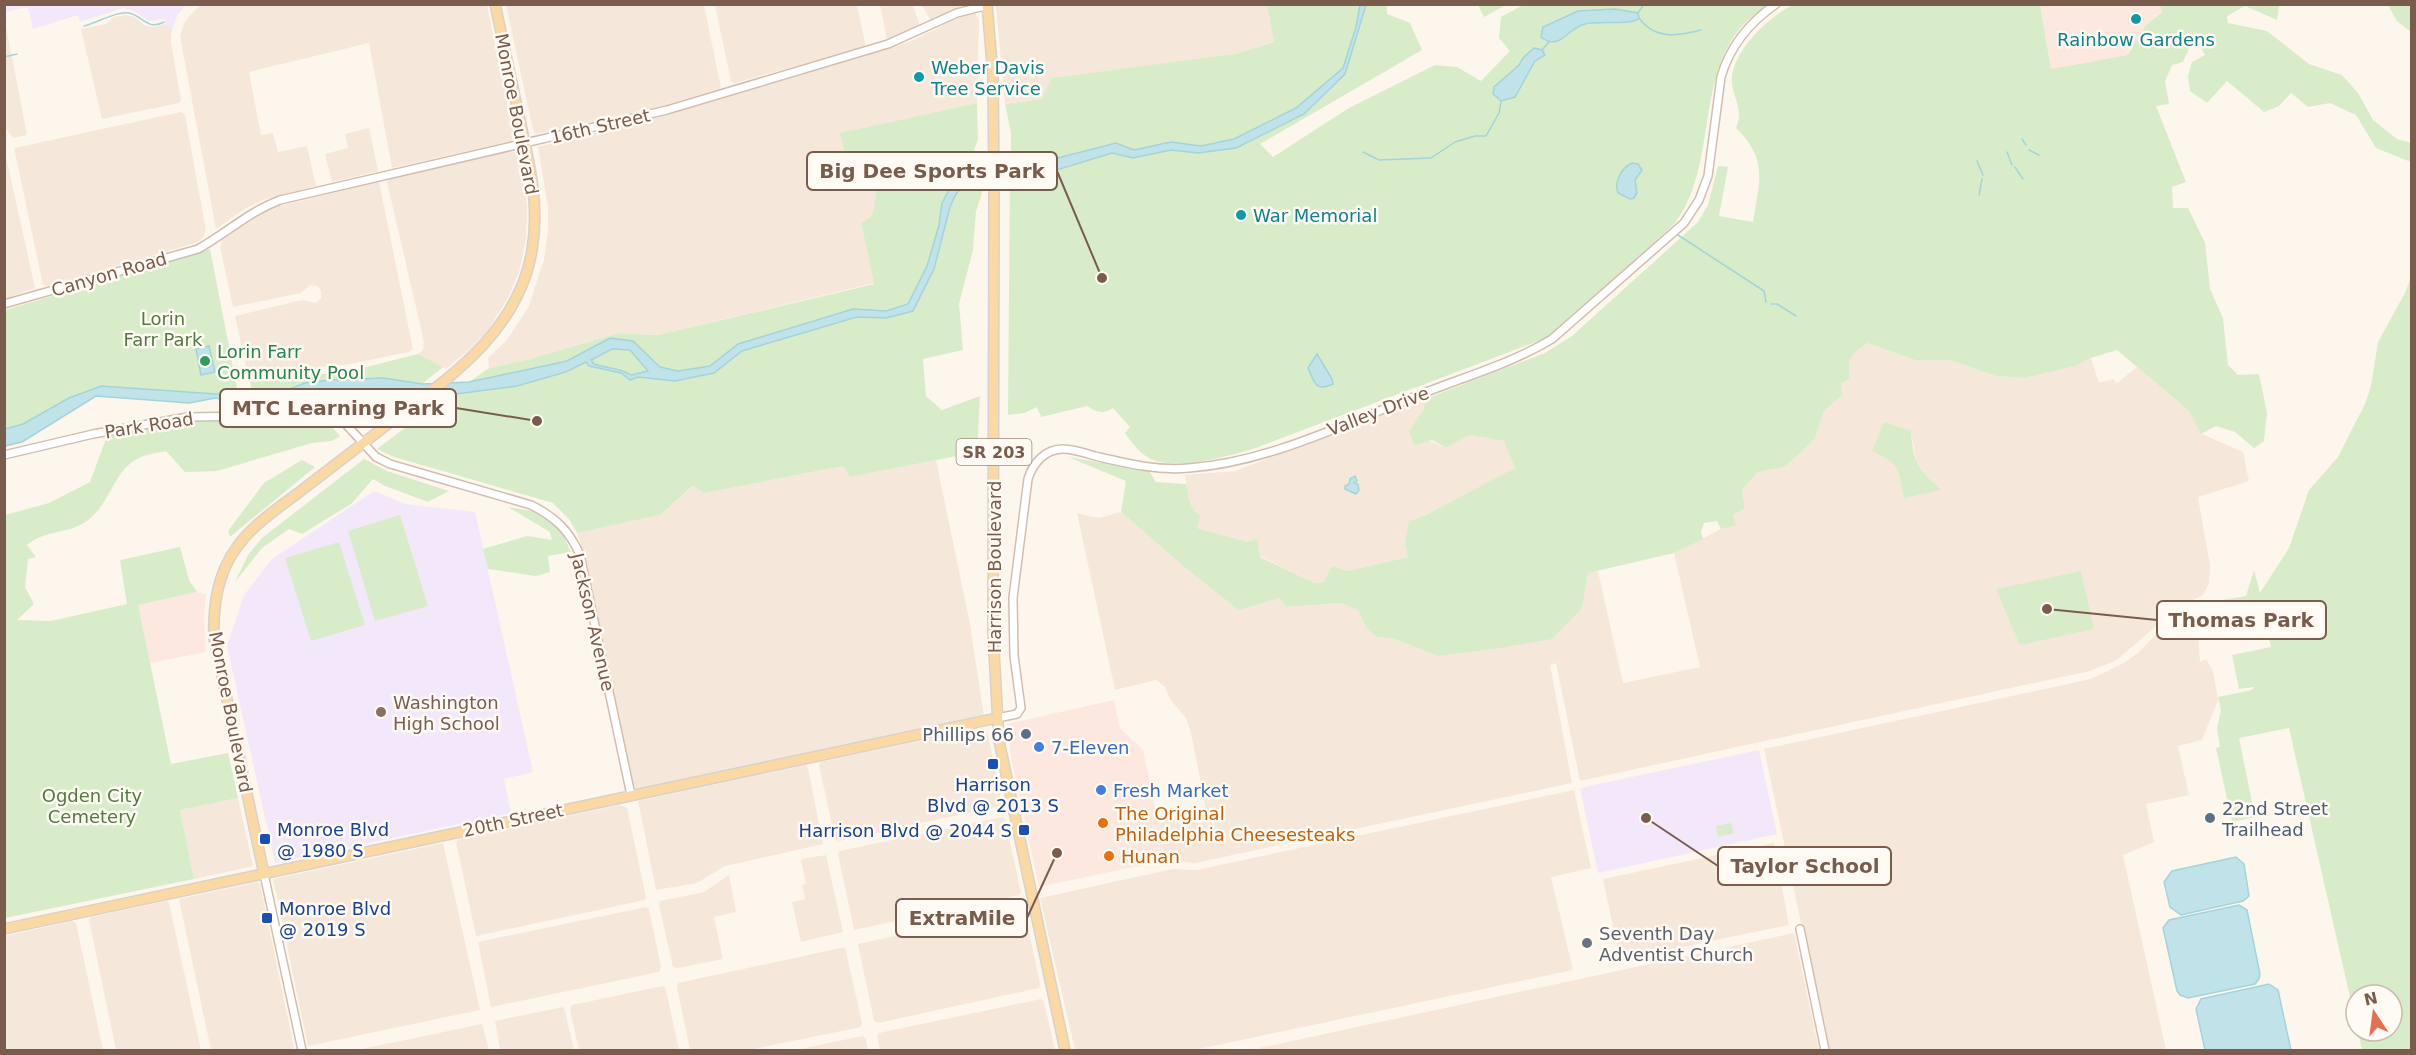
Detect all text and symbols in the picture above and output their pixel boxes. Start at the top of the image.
marker: Rainbow Gardens [2129,12,2143,26]
place label: Rainbow Gardens [2057,29,2215,50]
street label: Monroe Boulevard [491,32,543,196]
place label: Weber Davis Tree Service [930,57,1044,99]
marker: Weber Davis Tree Service [912,70,926,84]
street label: 16th Street [548,104,652,148]
callout: Big Dee Sports Park [807,152,1057,190]
text: Big Dee Sports Park [819,159,1046,183]
place label: War Memorial [1253,205,1377,226]
marker: War Memorial [1234,208,1248,222]
street label: Canyon Road [49,248,169,300]
park label: Lorin Farr Park [124,308,203,350]
place label: Lorin Farr Community Pool [217,341,364,383]
marker: Lorin Farr Community Pool [198,354,212,368]
street label: Valley Drive [1324,382,1432,440]
callout: MTC Learning Park [220,389,456,427]
text: MTC Learning Park [232,396,445,420]
street label: Park Road [103,408,195,442]
road number: SR 203 [956,439,1032,465]
street label: Harrison Boulevard [984,481,1005,653]
street label: Jackson Avenue [567,550,619,693]
callout: Thomas Park [2157,601,2326,639]
text: Thomas Park [2168,608,2315,632]
street label: Monroe Boulevard [205,630,257,794]
place label: Washington High School [393,692,500,734]
marker: Washington High School [374,705,388,719]
place label: Phillips 66 [922,724,1014,745]
marker: Phillips 66 [1019,727,1033,741]
place label: 7-Eleven [1051,737,1130,758]
marker: 7-Eleven [1032,740,1046,754]
marker: Harrison Blvd @ 2013 S [986,757,1000,771]
place label: Harrison Blvd @ 2013 S [927,774,1059,816]
place label: Fresh Market [1113,780,1229,801]
marker: Fresh Market [1094,783,1108,797]
park label: Ogden City Cemetery [42,785,143,827]
place label: 22nd Street Trailhead [2221,798,2328,840]
street label: 20th Street [461,799,565,841]
place label: The Original Philadelphia Cheesesteaks [1114,803,1355,845]
marker: 22nd Street Trailhead [2203,811,2217,825]
marker: The Original Philadelphia Cheesesteaks [1096,816,1110,830]
place label: Monroe Blvd @ 1980 S [277,819,389,861]
place label: Harrison Blvd @ 2044 S [799,820,1012,841]
marker: Harrison Blvd @ 2044 S [1017,823,1031,837]
marker: Monroe Blvd @ 1980 S [258,832,272,846]
place label: Hunan [1121,846,1180,867]
callout: Taylor School [1718,847,1891,885]
marker: Hunan [1102,849,1116,863]
text: Taylor School [1730,854,1880,878]
place label: Monroe Blvd @ 2019 S [279,898,391,940]
callout: ExtraMile [896,899,1027,937]
text: ExtraMile [909,906,1015,930]
marker: Monroe Blvd @ 2019 S [260,911,274,925]
place label: Seventh Day Adventist Church [1599,923,1753,965]
marker: Seventh Day Adventist Church [1580,936,1594,950]
north arrow [2344,983,2404,1043]
text: N [2362,988,2379,1010]

